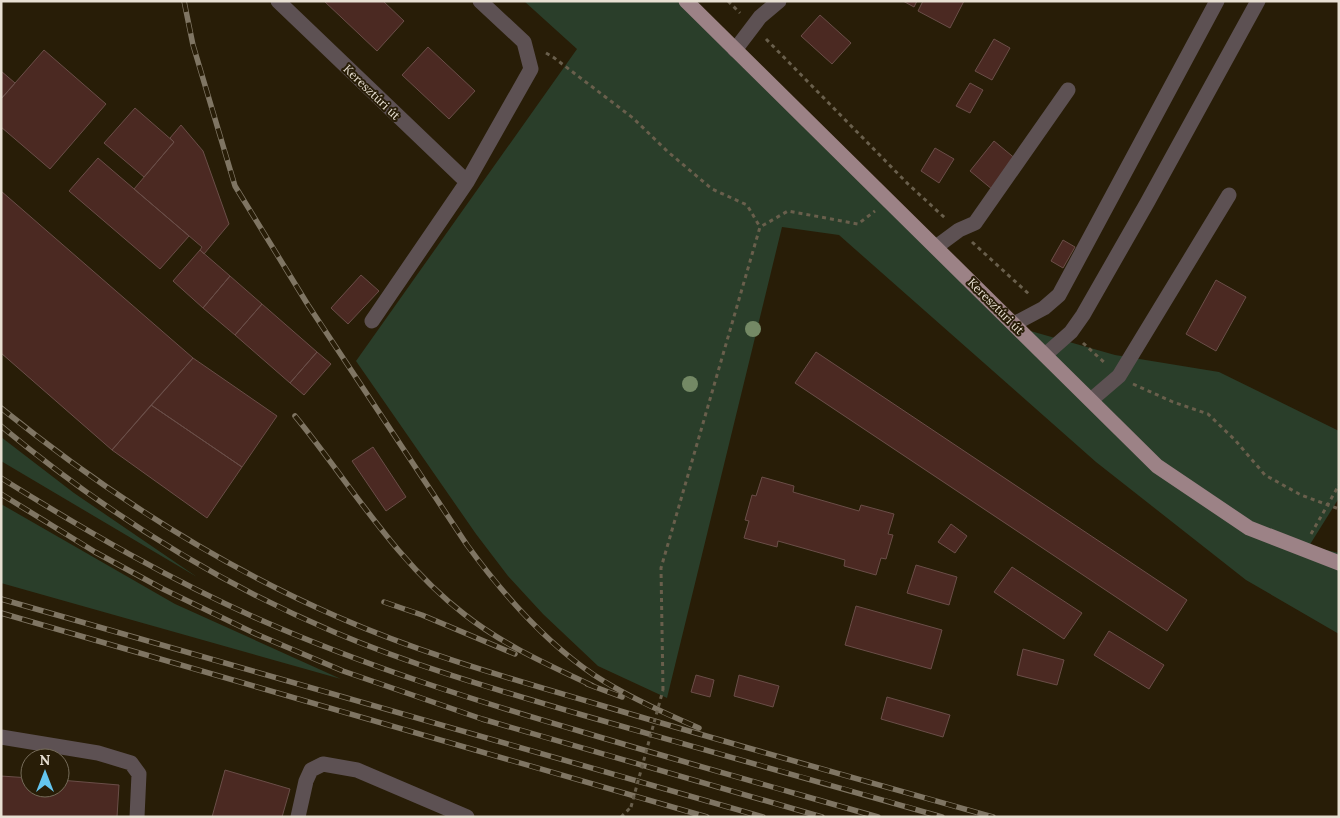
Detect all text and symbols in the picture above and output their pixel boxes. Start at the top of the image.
street label: Keresztúri út [340,61,404,123]
street label: Keresztúri út [965,275,1027,337]
north arrow [20,748,70,798]
text: N [40,751,51,769]

